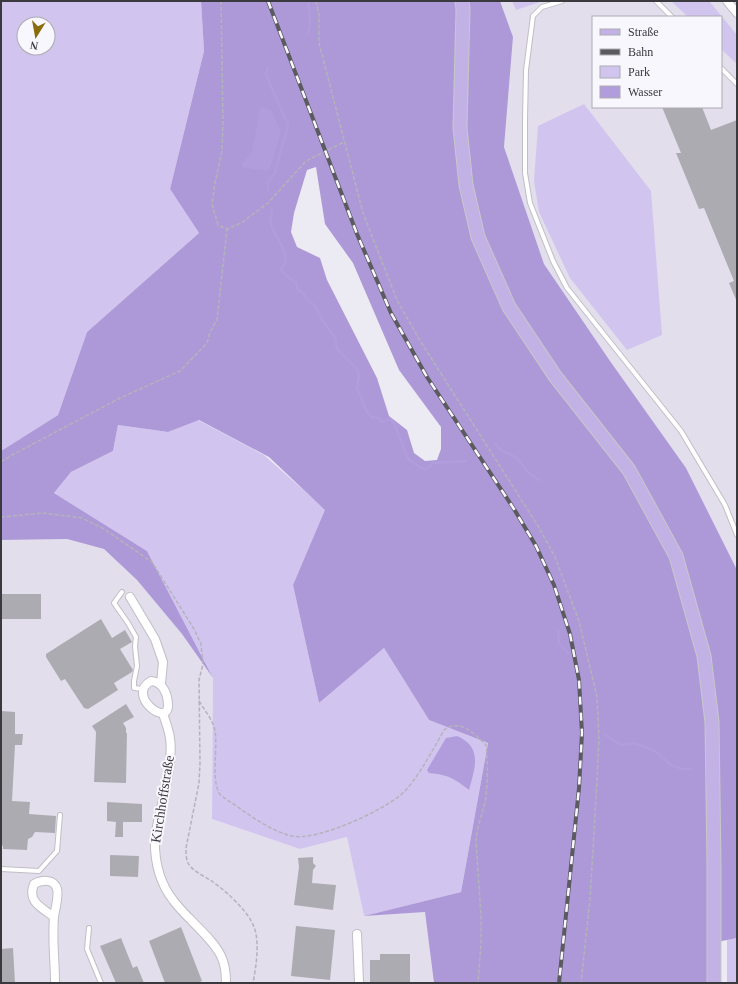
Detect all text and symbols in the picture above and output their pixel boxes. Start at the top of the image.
north arrow [16,16,56,56]
legend [592,16,722,108]
text: Straße [628,25,659,39]
text: N [29,39,39,52]
text: Bahn [628,45,653,59]
text: Park [628,65,650,79]
text: Wasser [628,85,662,99]
street label: Kirchhoffstraße [148,754,177,844]

